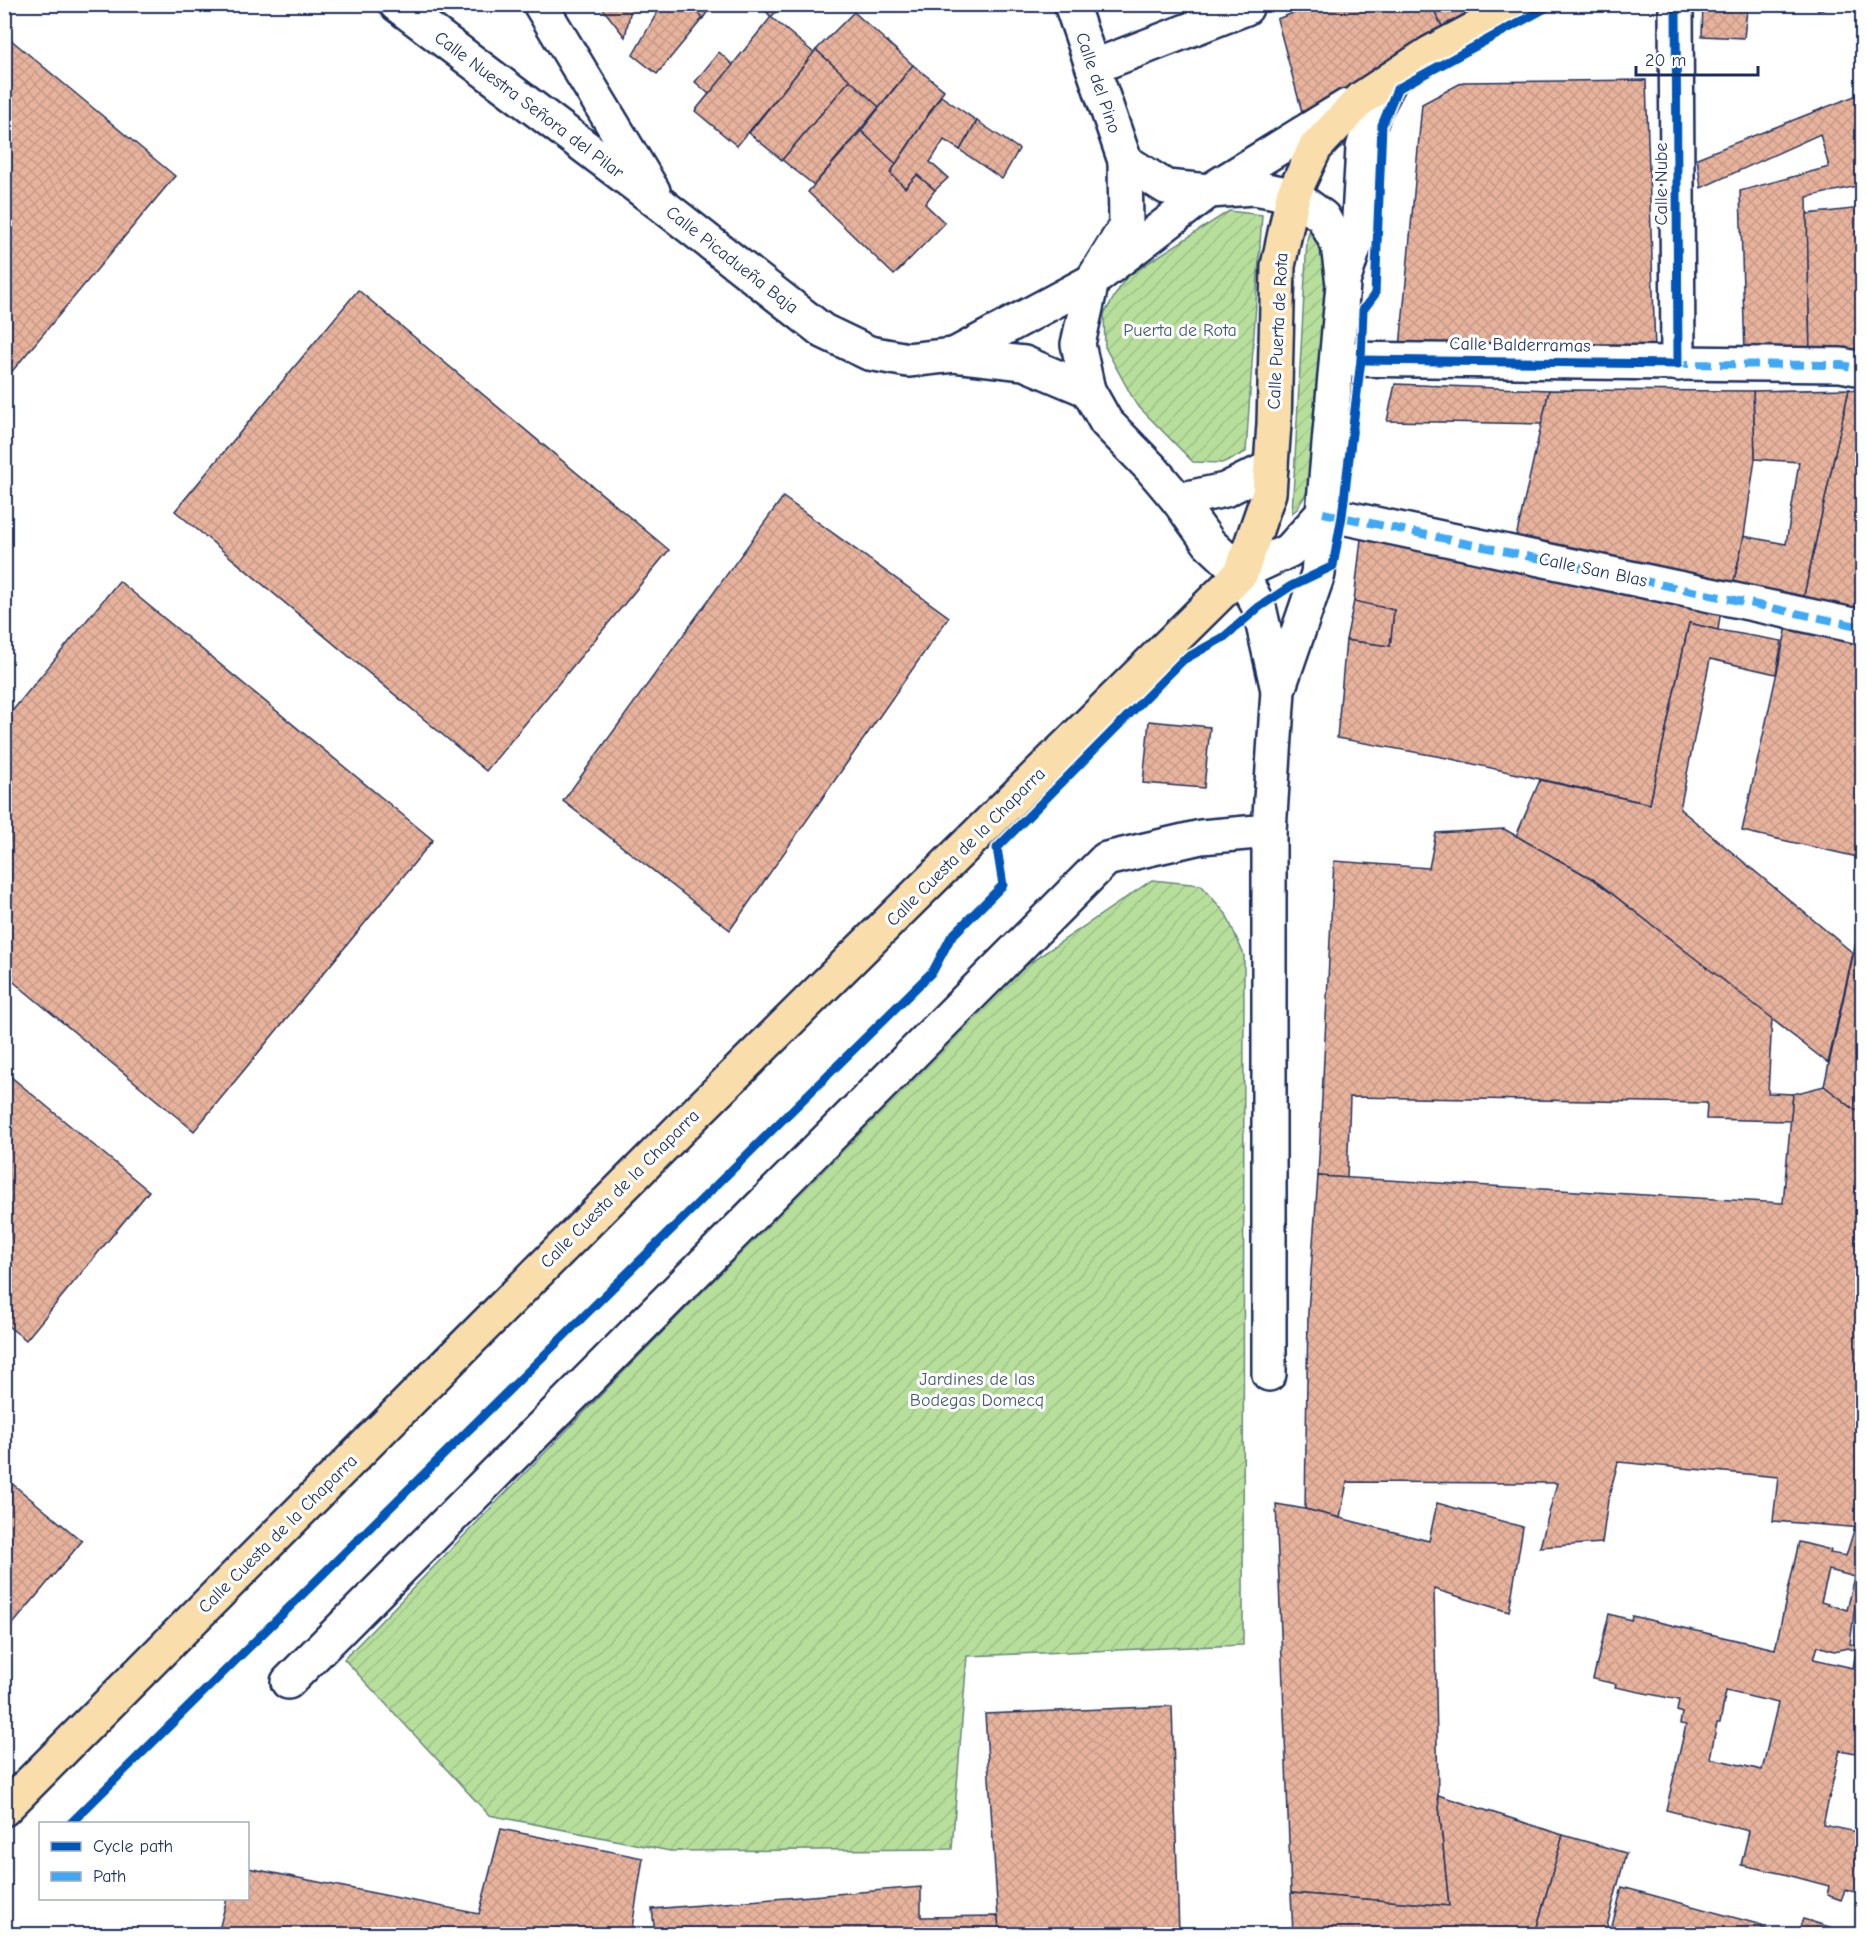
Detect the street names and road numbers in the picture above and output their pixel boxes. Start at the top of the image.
street label: Calle Nuestra Señora del Pilar [430,27,628,184]
street label: Calle del Pino [1071,30,1125,136]
street label: Calle Nube [1651,143,1672,225]
street label: Calle Picadueña Baja [662,202,802,318]
street label: Calle Puerta de Rota [1263,252,1293,410]
street label: Calle Balderramas [1449,333,1591,357]
street label: Calle San Blas [1537,548,1649,592]
street label: Calle Cuesta de la Chaparra [882,763,1050,931]
street label: Calle Cuesta de la Chaparra [536,1105,704,1273]
street label: Calle Cuesta de la Chaparra [194,1450,362,1618]

